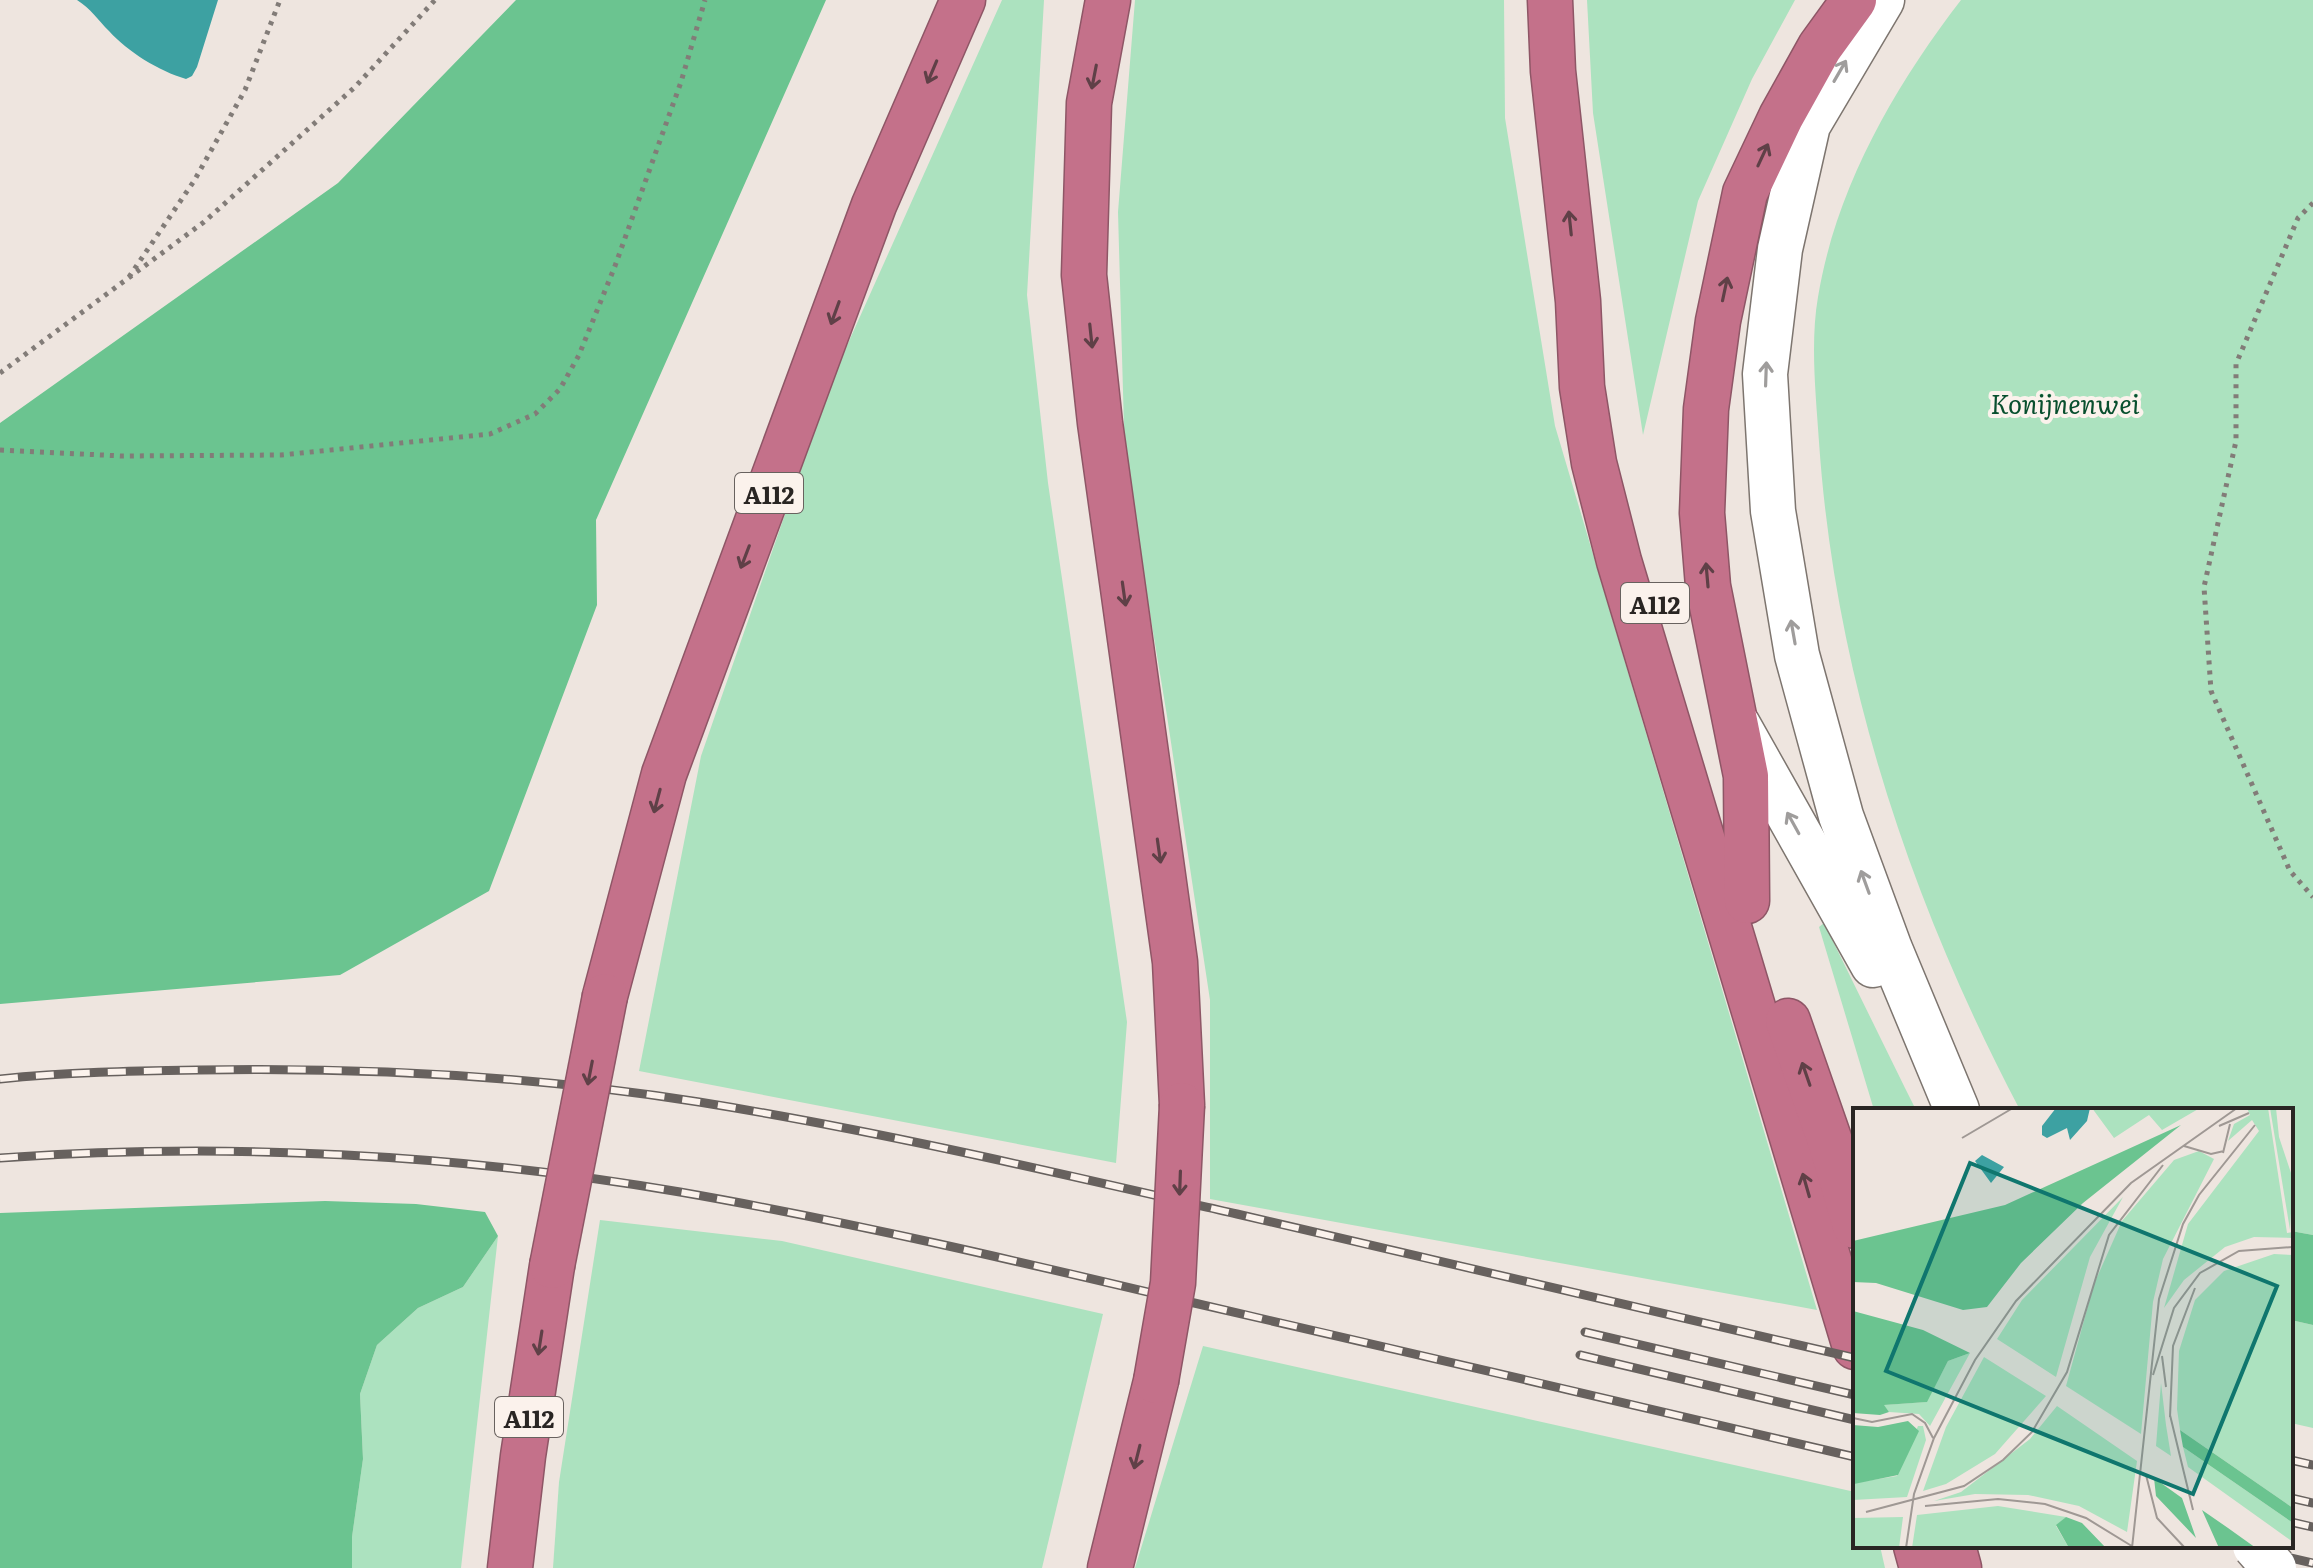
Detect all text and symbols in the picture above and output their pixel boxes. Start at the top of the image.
one-way arrow [923,59,938,83]
one-way arrow [1832,60,1848,83]
one-way arrow [1085,63,1100,89]
one-way arrow [1756,144,1771,168]
one-way arrow [1562,210,1577,237]
one-way arrow [1718,277,1733,302]
one-way arrow [827,300,841,325]
one-way arrow [1083,322,1098,349]
one-way arrow [1759,361,1774,388]
park label: Konijnenwei [1991,383,2140,422]
road number: A112 [735,473,803,513]
one-way arrow [737,544,751,569]
one-way arrow [1699,562,1714,589]
one-way arrow [1116,580,1131,607]
road number: A112 [1621,583,1689,623]
one-way arrow [1785,620,1800,645]
one-way arrow [648,788,663,814]
one-way arrow [1785,811,1800,835]
one-way arrow [1152,838,1167,863]
one-way arrow [1857,870,1871,895]
one-way arrow [582,1060,597,1085]
one-way arrow [1798,1062,1813,1087]
inset map [1853,1108,2293,1548]
one-way arrow [1172,1169,1187,1196]
one-way arrow [1798,1172,1813,1198]
one-way arrow [532,1330,547,1355]
road number: A112 [495,1397,563,1437]
one-way arrow [1129,1443,1144,1469]

